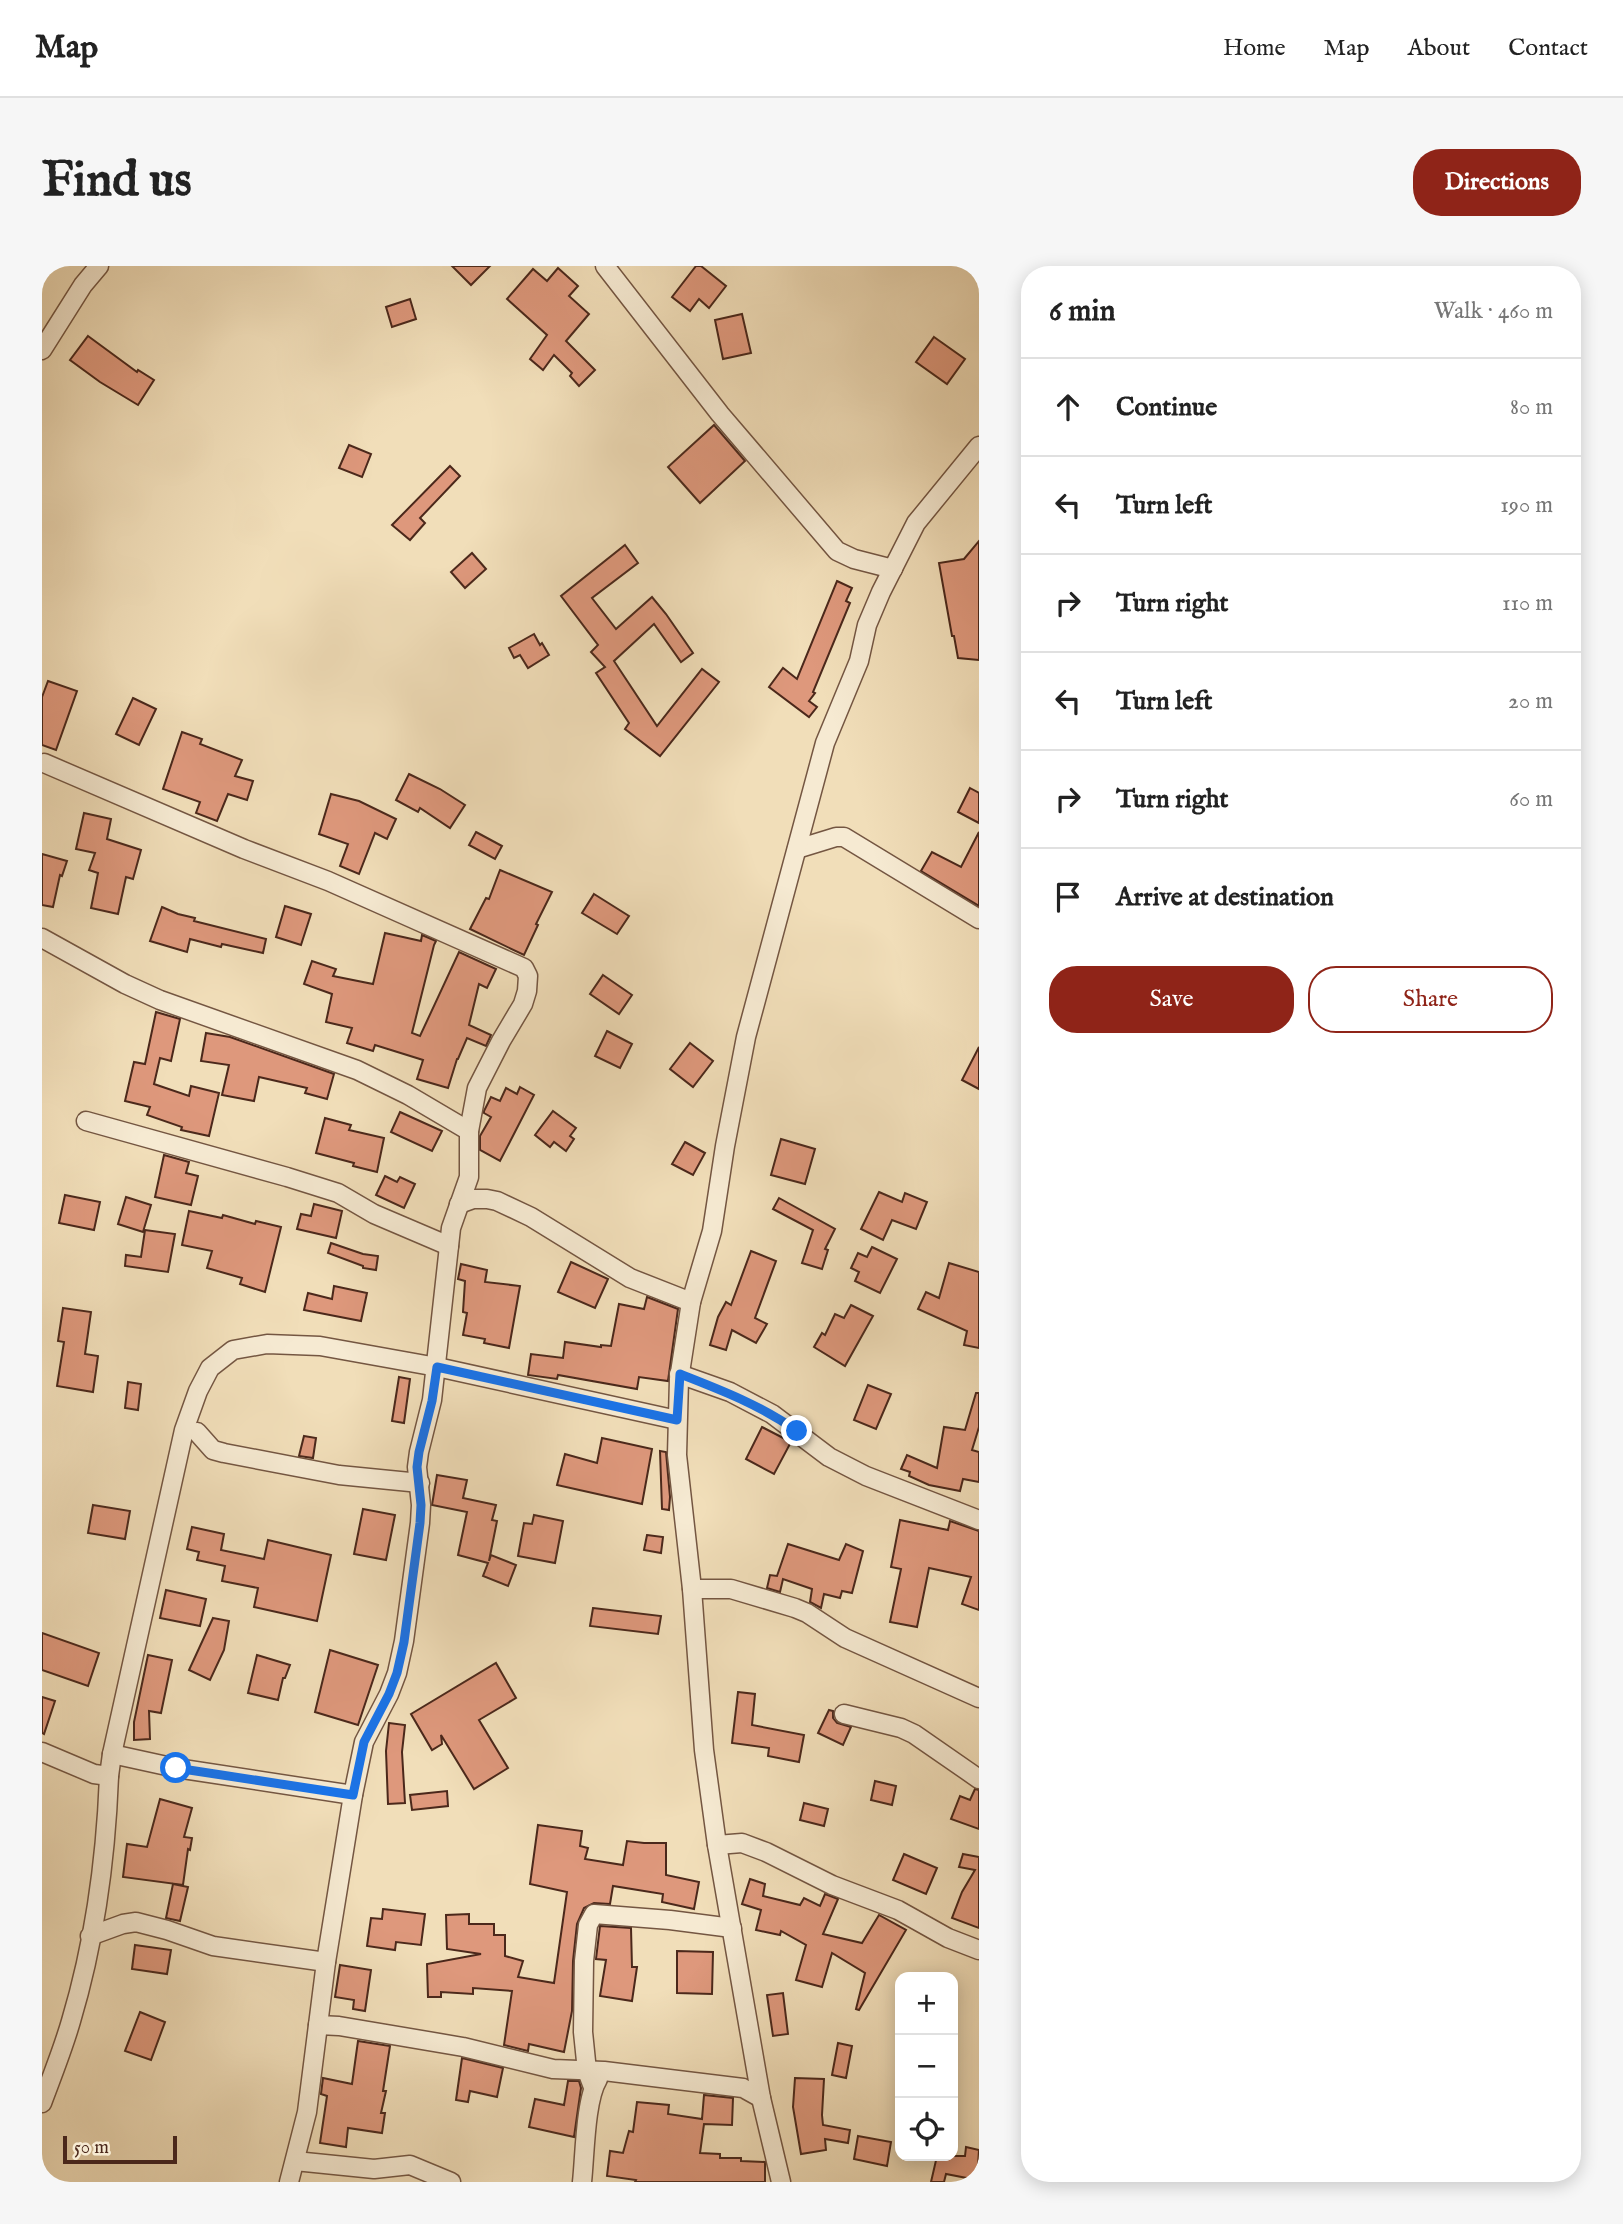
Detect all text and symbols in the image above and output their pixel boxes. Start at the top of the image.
text: Map [35,27,98,69]
text: Home [1223,33,1286,64]
text: Map [1324,33,1370,64]
text: About [1408,33,1470,64]
text: Contact [1508,33,1588,64]
button: Directions [1413,149,1581,216]
text: Find us [42,151,192,213]
text: 6 min [1049,293,1115,331]
text: Walk · 460 m [1434,297,1553,326]
icon: ahead [1049,388,1087,426]
text: Continue [1116,391,1217,424]
text: 80 m [1510,393,1553,422]
icon: left [1049,486,1087,524]
text: Turn left [1116,489,1213,522]
text: 190 m [1500,491,1553,520]
icon: right [1049,584,1087,622]
text: Turn right [1116,587,1229,620]
text: 110 m [1502,589,1553,618]
icon: left [1049,682,1087,720]
text: Turn left [1116,685,1213,718]
text: 20 m [1508,687,1553,716]
icon: right [1049,780,1087,818]
text: Turn right [1116,783,1229,816]
text: 60 m [1509,785,1553,814]
icon: arrive [1049,878,1087,916]
text: Arrive at destination [1116,881,1334,914]
button: Save [1049,966,1294,1033]
button: Share [1308,966,1553,1033]
route end [781,1415,812,1446]
route start [160,1752,191,1783]
map controls [895,1972,958,2161]
button: + [895,1972,958,2035]
button: − [895,2035,958,2098]
button: locate [895,2098,958,2161]
scale bar [63,2133,177,2165]
text: 50 m [74,2136,109,2160]

